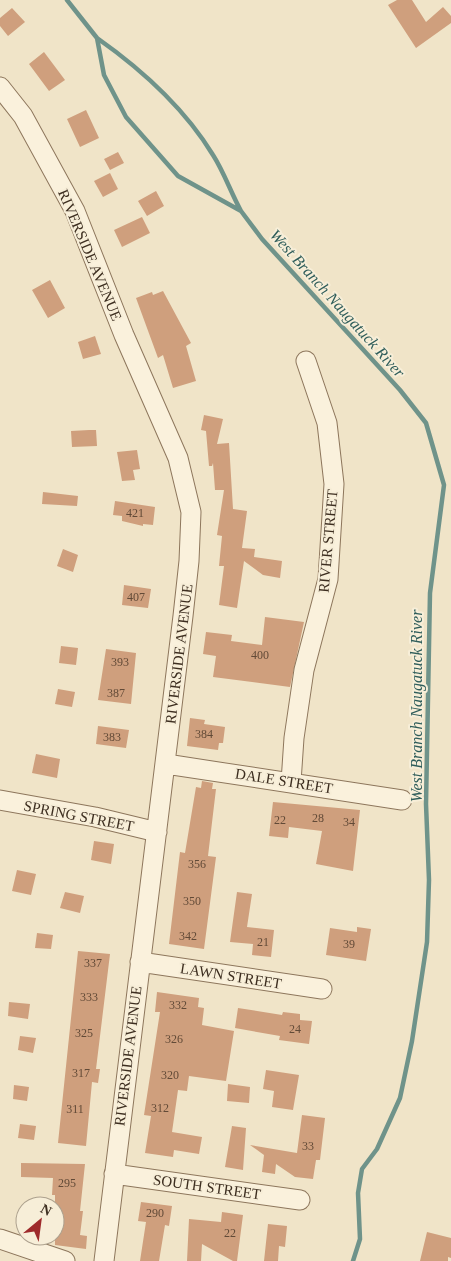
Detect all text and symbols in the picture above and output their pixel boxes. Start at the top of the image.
street label: RIVERSIDE AVENUE [55,187,125,323]
water label: West Branch Naugatuck River [266,226,409,382]
street label: RIVER STREET [316,489,340,593]
house number: 421 [126,506,144,520]
street label: RIVERSIDE AVENUE [162,583,196,725]
house number: 407 [127,590,145,604]
water label: West Branch Naugatuck River [408,609,426,802]
house number: 400 [251,648,269,662]
house number: 393 [111,655,129,669]
house number: 387 [107,686,125,700]
house number: 384 [195,727,213,741]
house number: 383 [103,730,121,744]
street label: DALE STREET [234,765,334,797]
street label: SPRING STREET [22,797,136,835]
house number: 28 [312,811,324,825]
house number: 22 [274,813,286,827]
house number: 34 [343,815,355,829]
house number: 356 [188,857,206,871]
house number: 350 [183,894,201,908]
house number: 342 [179,929,197,943]
house number: 21 [257,935,269,949]
house number: 39 [343,937,355,951]
house number: 337 [84,956,102,970]
street label: LAWN STREET [179,960,283,992]
street label: RIVERSIDE AVENUE [111,985,145,1127]
house number: 333 [80,990,98,1004]
house number: 332 [169,998,187,1012]
house number: 24 [289,1022,301,1036]
house number: 325 [75,1026,93,1040]
house number: 326 [165,1032,183,1046]
house number: 317 [72,1066,90,1080]
house number: 320 [161,1068,179,1082]
house number: 312 [151,1101,169,1115]
house number: 311 [66,1102,84,1116]
house number: 33 [302,1139,314,1153]
street label: SOUTH STREET [152,1172,262,1202]
house number: 295 [58,1176,76,1190]
north arrow [15,1196,65,1246]
text: N [38,1201,54,1219]
house number: 290 [146,1206,164,1220]
house number: 22 [224,1226,236,1240]

